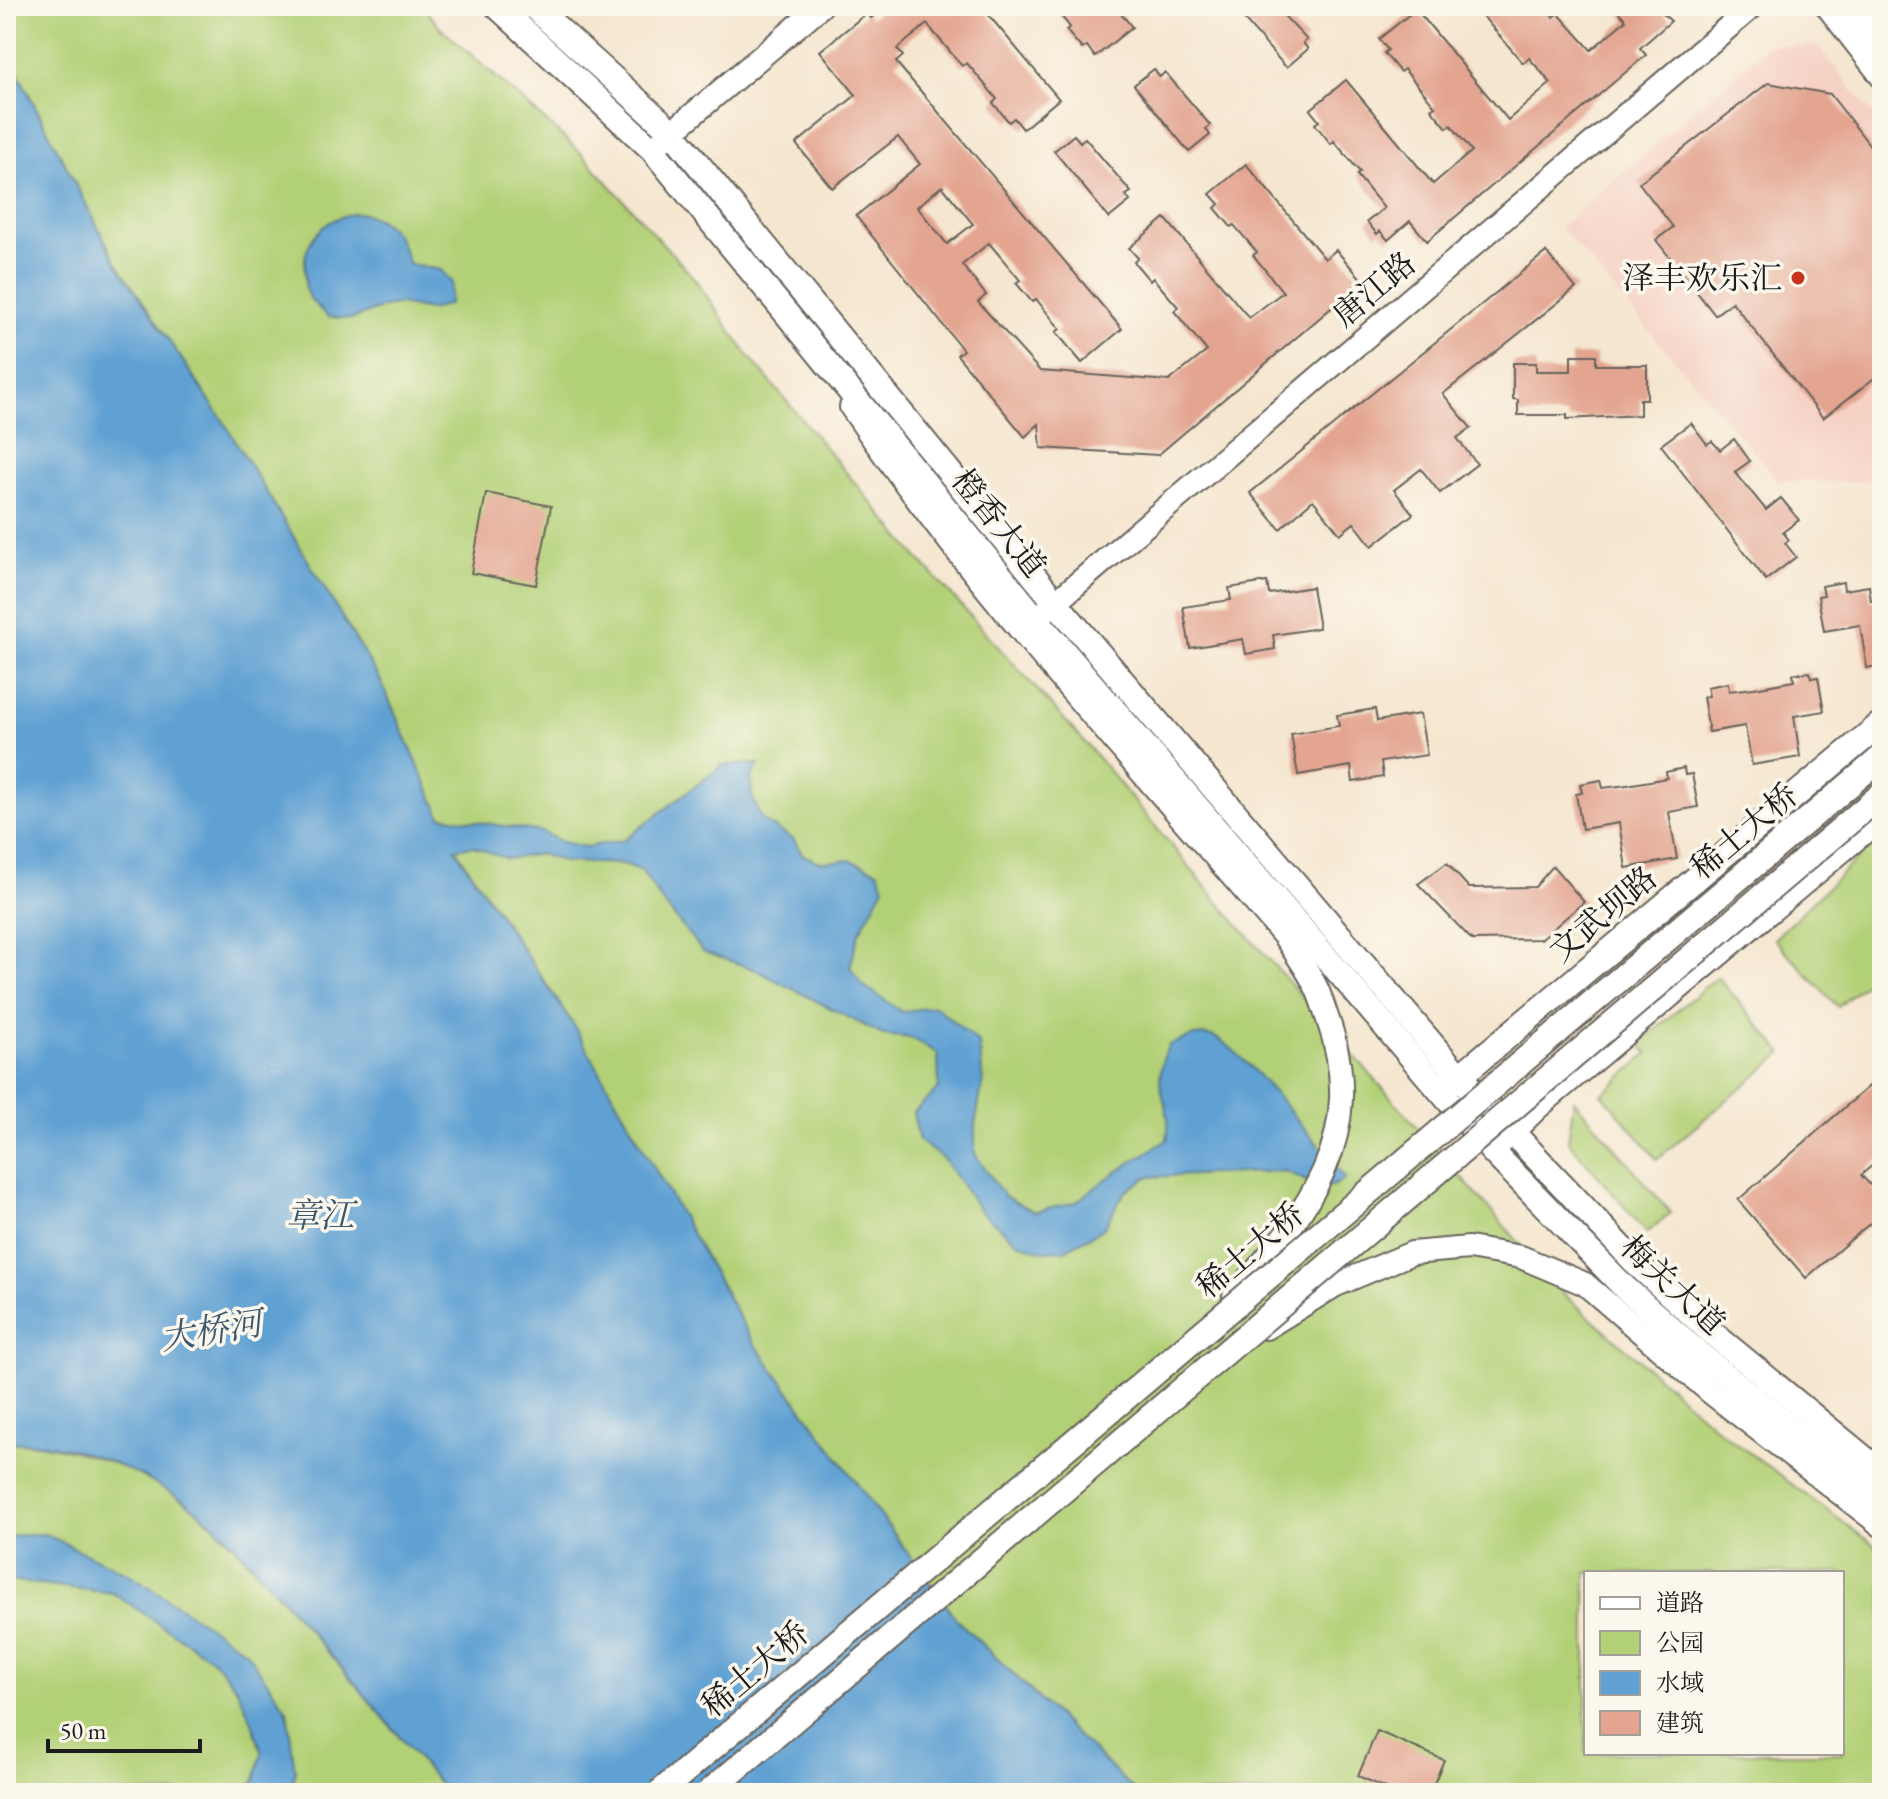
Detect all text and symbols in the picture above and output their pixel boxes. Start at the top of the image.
street label: 唐江路 [1324,242,1424,336]
place label: 泽丰欢乐汇 [1622,257,1782,299]
marker: 泽丰欢乐汇 [1789,269,1807,287]
street label: 橙香大道 [942,460,1056,586]
street label: 稀土大桥 [1681,774,1807,888]
street label: 文武坝路 [1540,857,1666,971]
water label: 章江 [286,1193,359,1237]
street label: 稀土大桥 [1187,1193,1313,1307]
street label: 梅关大道 [1612,1226,1734,1344]
water label: 大桥河 [157,1299,271,1360]
legend [1584,1571,1844,1755]
text: 道路 [1656,1587,1704,1618]
street label: 稀土大桥 [692,1612,818,1726]
text: 公园 [1656,1627,1704,1658]
text: 水域 [1656,1667,1704,1698]
scale bar [48,1703,200,1753]
text: 建筑 [1656,1707,1704,1738]
text: 50 m [60,1715,107,1746]

